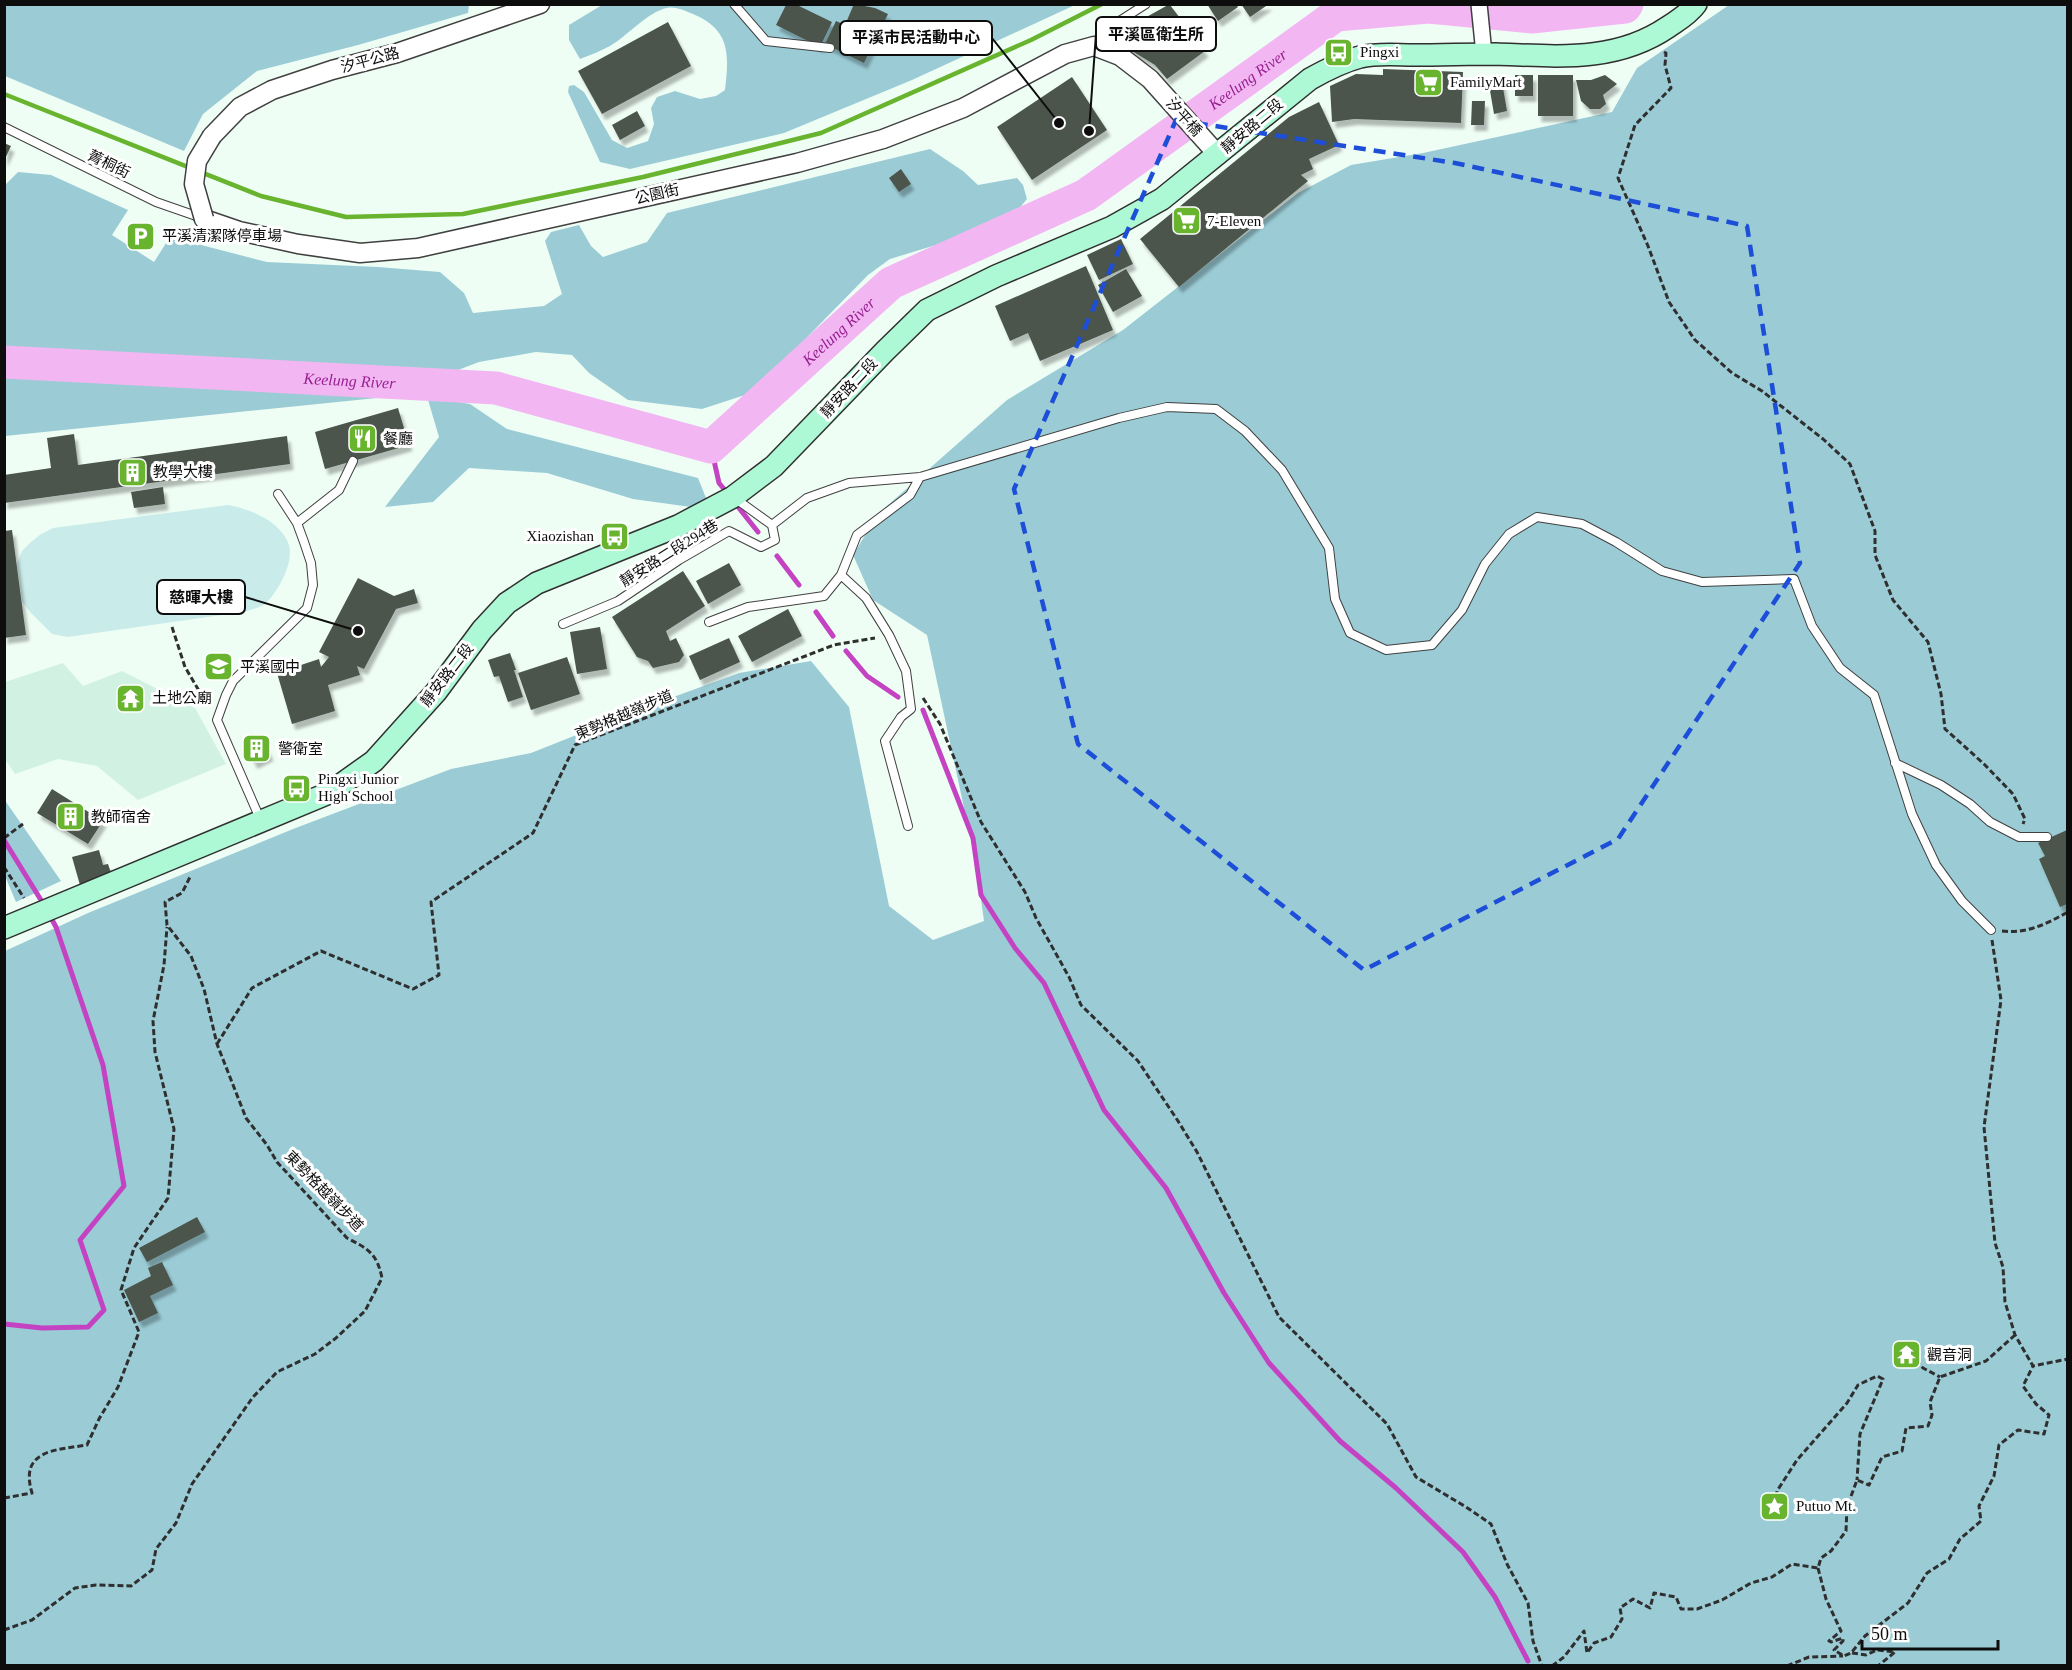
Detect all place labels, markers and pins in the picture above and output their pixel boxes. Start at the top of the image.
callout: 平溪區衛生所 [1096,17,1216,51]
callout: 平溪市民活動中心 [840,21,992,55]
bus stop icon: Pingxi [1323,36,1355,68]
place label: Pingxi [1360,44,1399,60]
supermarket icon: FamilyMart [1413,66,1445,98]
place label: FamilyMart [1450,74,1522,90]
supermarket icon: 7-Eleven [1170,205,1202,237]
place label: 7-Eleven [1207,213,1262,229]
parking icon: 平溪清潔隊停車場 [125,220,157,252]
place label: 平溪清潔隊停車場 [162,228,282,244]
restaurant icon: 餐廳 [346,423,378,455]
place label: 餐廳 [383,431,413,447]
building icon: 教學大樓 [116,456,148,488]
place label: 教學大樓 [153,464,213,480]
bus stop icon: Xiaozishan [599,520,631,552]
place label: Xiaozishan [527,528,594,544]
callout: 慈暉大樓 [157,580,245,614]
school or university icon: 平溪國中 [203,651,235,683]
place label: 平溪國中 [240,659,300,675]
temple icon: 土地公廟 [115,682,147,714]
place label: 土地公廟 [152,690,212,706]
building icon: 警衛室 [241,733,273,765]
place label: 警衛室 [278,741,323,757]
place label: Pingxi Junior High School [318,771,398,804]
bus stop icon: Pingxi Junior High School [281,772,313,804]
building icon: 教師宿舍 [54,801,86,833]
place label: 教師宿舍 [91,809,151,825]
temple icon: 觀音洞 [1890,1339,1922,1371]
place label: 觀音洞 [1927,1347,1972,1363]
place icon: Putuo Mt. [1759,1490,1791,1522]
place label: Putuo Mt. [1796,1498,1856,1514]

